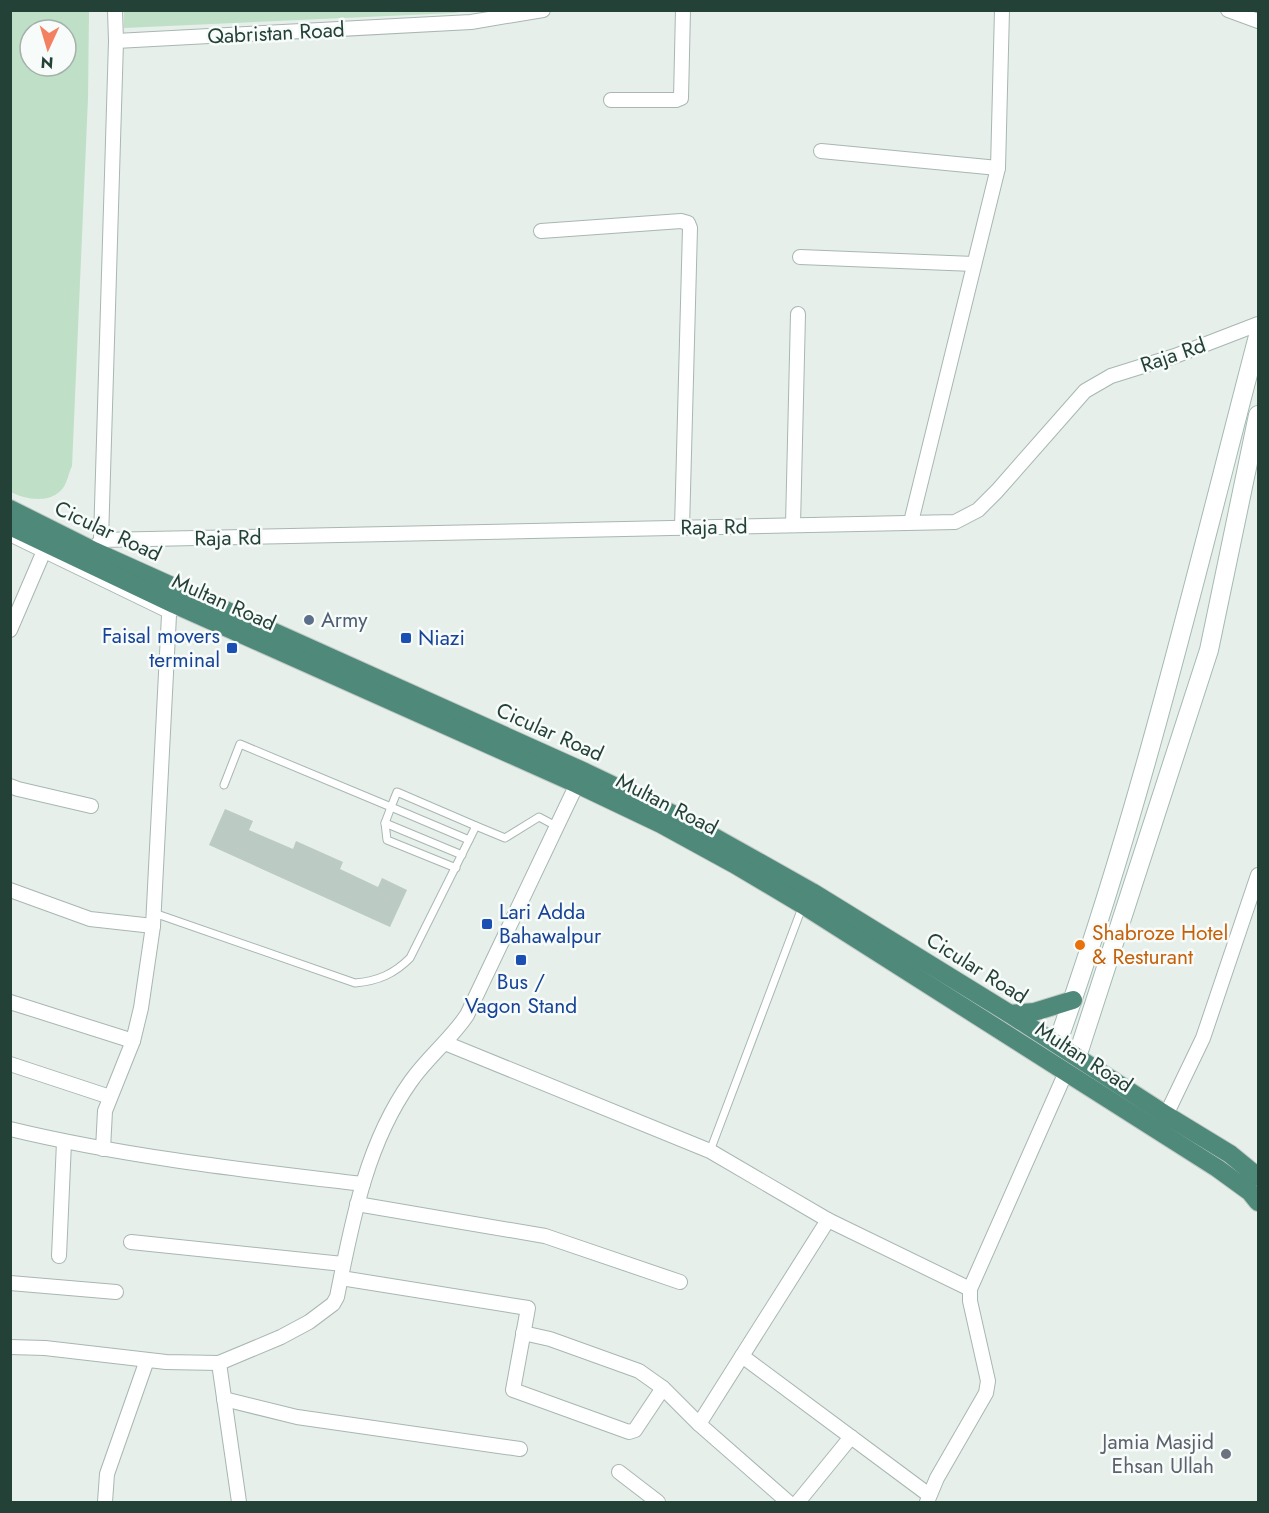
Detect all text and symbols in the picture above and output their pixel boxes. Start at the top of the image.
street label: Qabristan Road [207,14,345,52]
north arrow [18,18,78,78]
text: N [40,51,54,74]
street label: Raja Rd [1136,330,1210,380]
street label: Cicular Road [50,493,166,569]
street label: Raja Rd [680,511,748,543]
street label: Raja Rd [194,522,262,554]
street label: Multan Road [167,566,281,638]
place label: Army [321,605,368,635]
marker: Army [302,613,316,627]
place label: Faisal movers terminal [102,621,220,675]
place label: Niazi [418,623,465,653]
marker: Niazi [399,631,413,645]
marker: Faisal movers terminal [225,641,239,655]
street label: Cicular Road [492,695,608,769]
street label: Multan Road [611,766,723,842]
place label: Lari Adda Bahawalpur [499,897,602,951]
marker: Lari Adda Bahawalpur [480,917,494,931]
place label: Shabroze Hotel & Resturant [1092,918,1228,972]
street label: Cicular Road [920,925,1034,1011]
marker: Shabroze Hotel & Resturant [1073,938,1087,952]
marker: Bus / Vagon Stand [514,953,528,967]
place label: Bus / Vagon Stand [465,967,577,1021]
street label: Multan Road [1029,1014,1139,1100]
place label: Jamia Masjid Ehsan Ullah [1099,1427,1214,1481]
marker: Jamia Masjid Ehsan Ullah [1219,1447,1233,1461]

